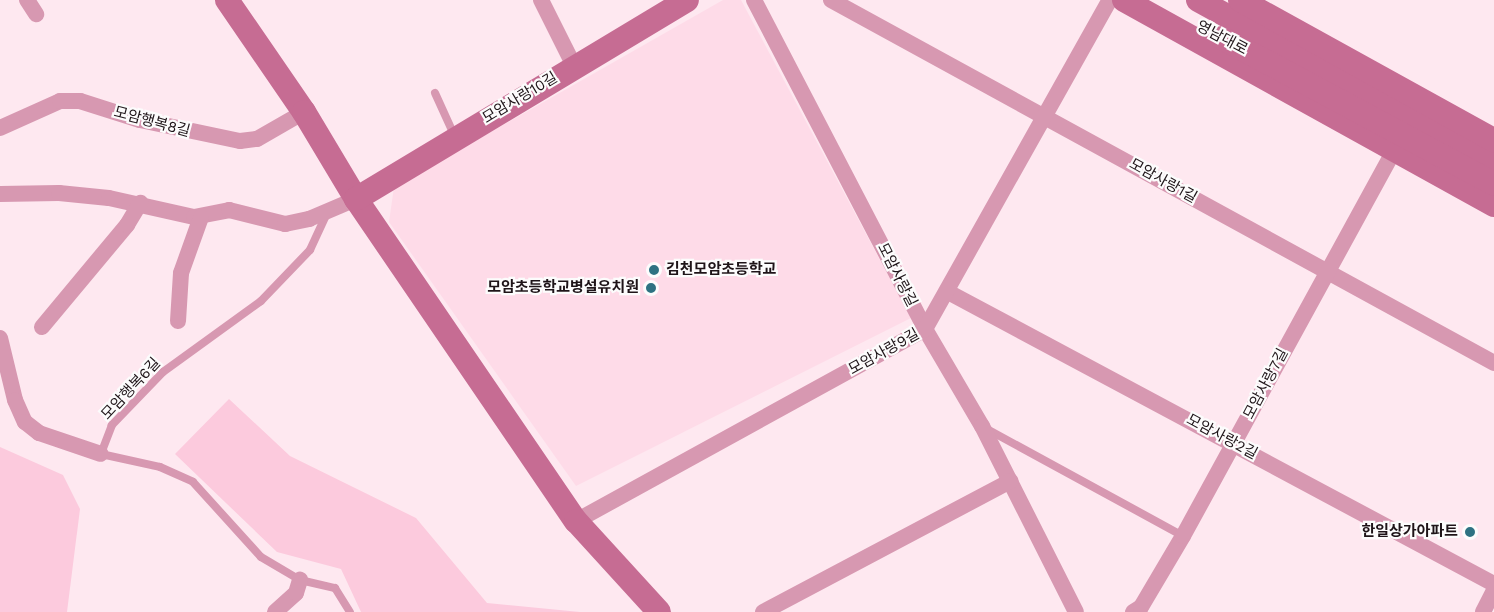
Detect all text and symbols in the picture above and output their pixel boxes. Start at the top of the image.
street label: 영남대로 [1193,17,1251,59]
street label: 모암사랑10길 [479,69,561,127]
street label: 모암행복8길 [112,103,192,141]
street label: 모암사랑1길 [1126,155,1200,207]
street label: 모암사랑길 [873,240,921,310]
place label: 김천모암초등학교 [666,261,776,279]
marker: 김천모암초등학교 [647,263,661,277]
place label: 모암초등학교병설유치원 [487,279,639,297]
marker: 모암초등학교병설유치원 [644,281,658,295]
street label: 모암사랑9길 [845,325,923,379]
street label: 모암사랑7길 [1240,346,1292,422]
street label: 모암행복6길 [98,354,164,424]
street label: 모암사랑2길 [1183,411,1261,463]
place label: 한일상가아파트 [1361,523,1458,541]
marker: 한일상가아파트 [1463,525,1477,539]

